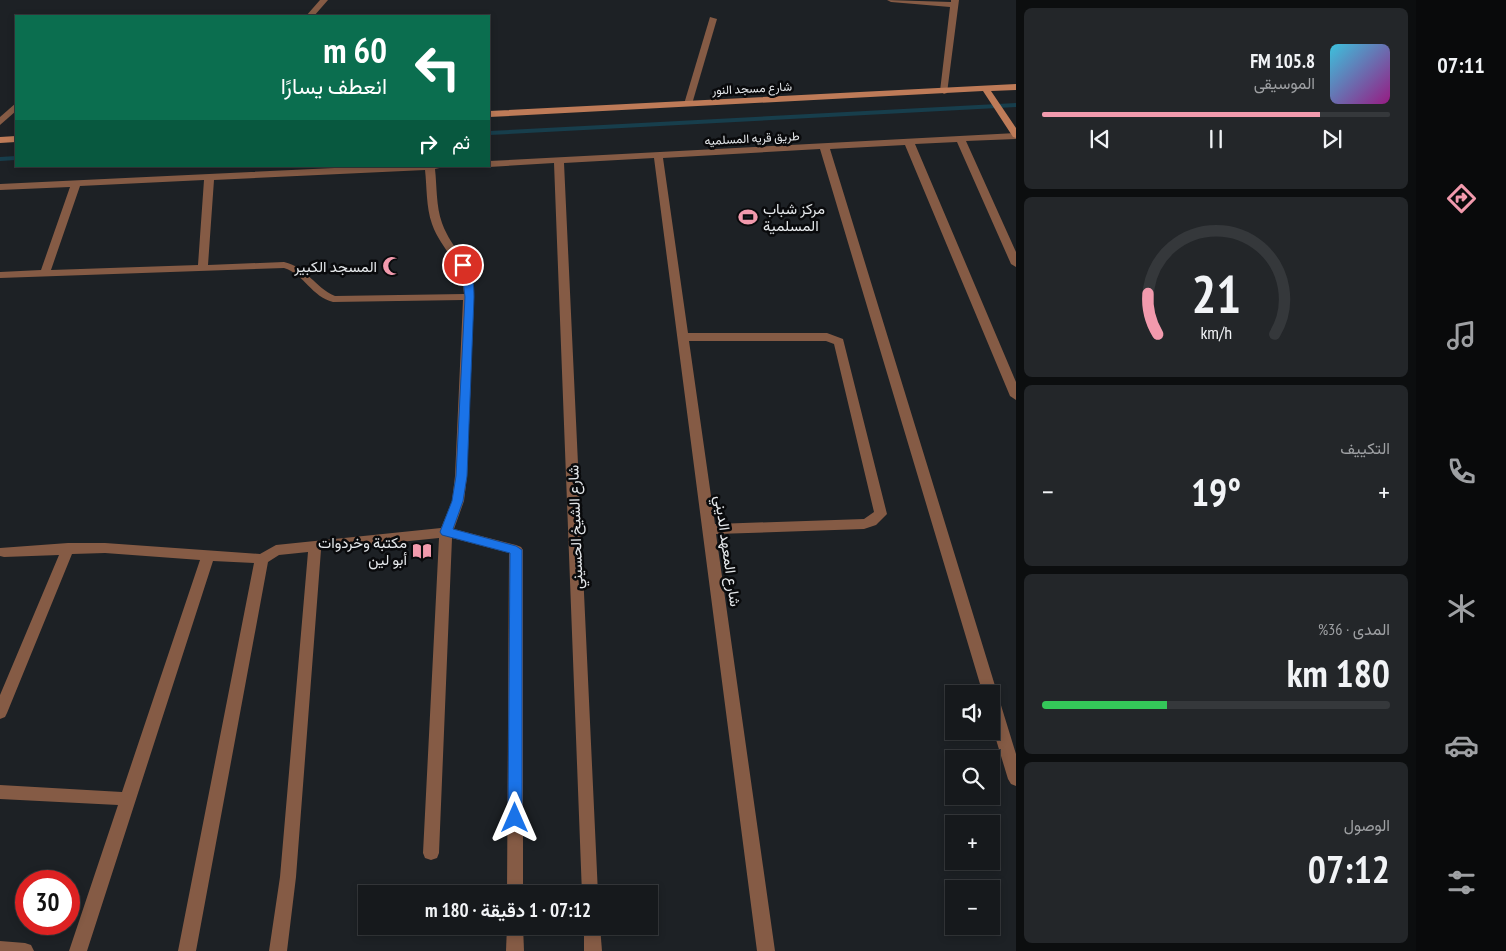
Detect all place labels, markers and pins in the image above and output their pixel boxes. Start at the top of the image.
place label: مركز شباب المسلمية [763,199,825,235]
sports icon: مركز شباب المسلمية [737,206,759,228]
pin [442,244,484,286]
mosque icon: المسجد الكبير [381,255,403,277]
place label: المسجد الكبير [293,257,377,276]
place label: مكتبة وخردوات أبو لين [318,533,408,570]
library icon: مكتبة وخردوات أبو لين [411,540,433,562]

